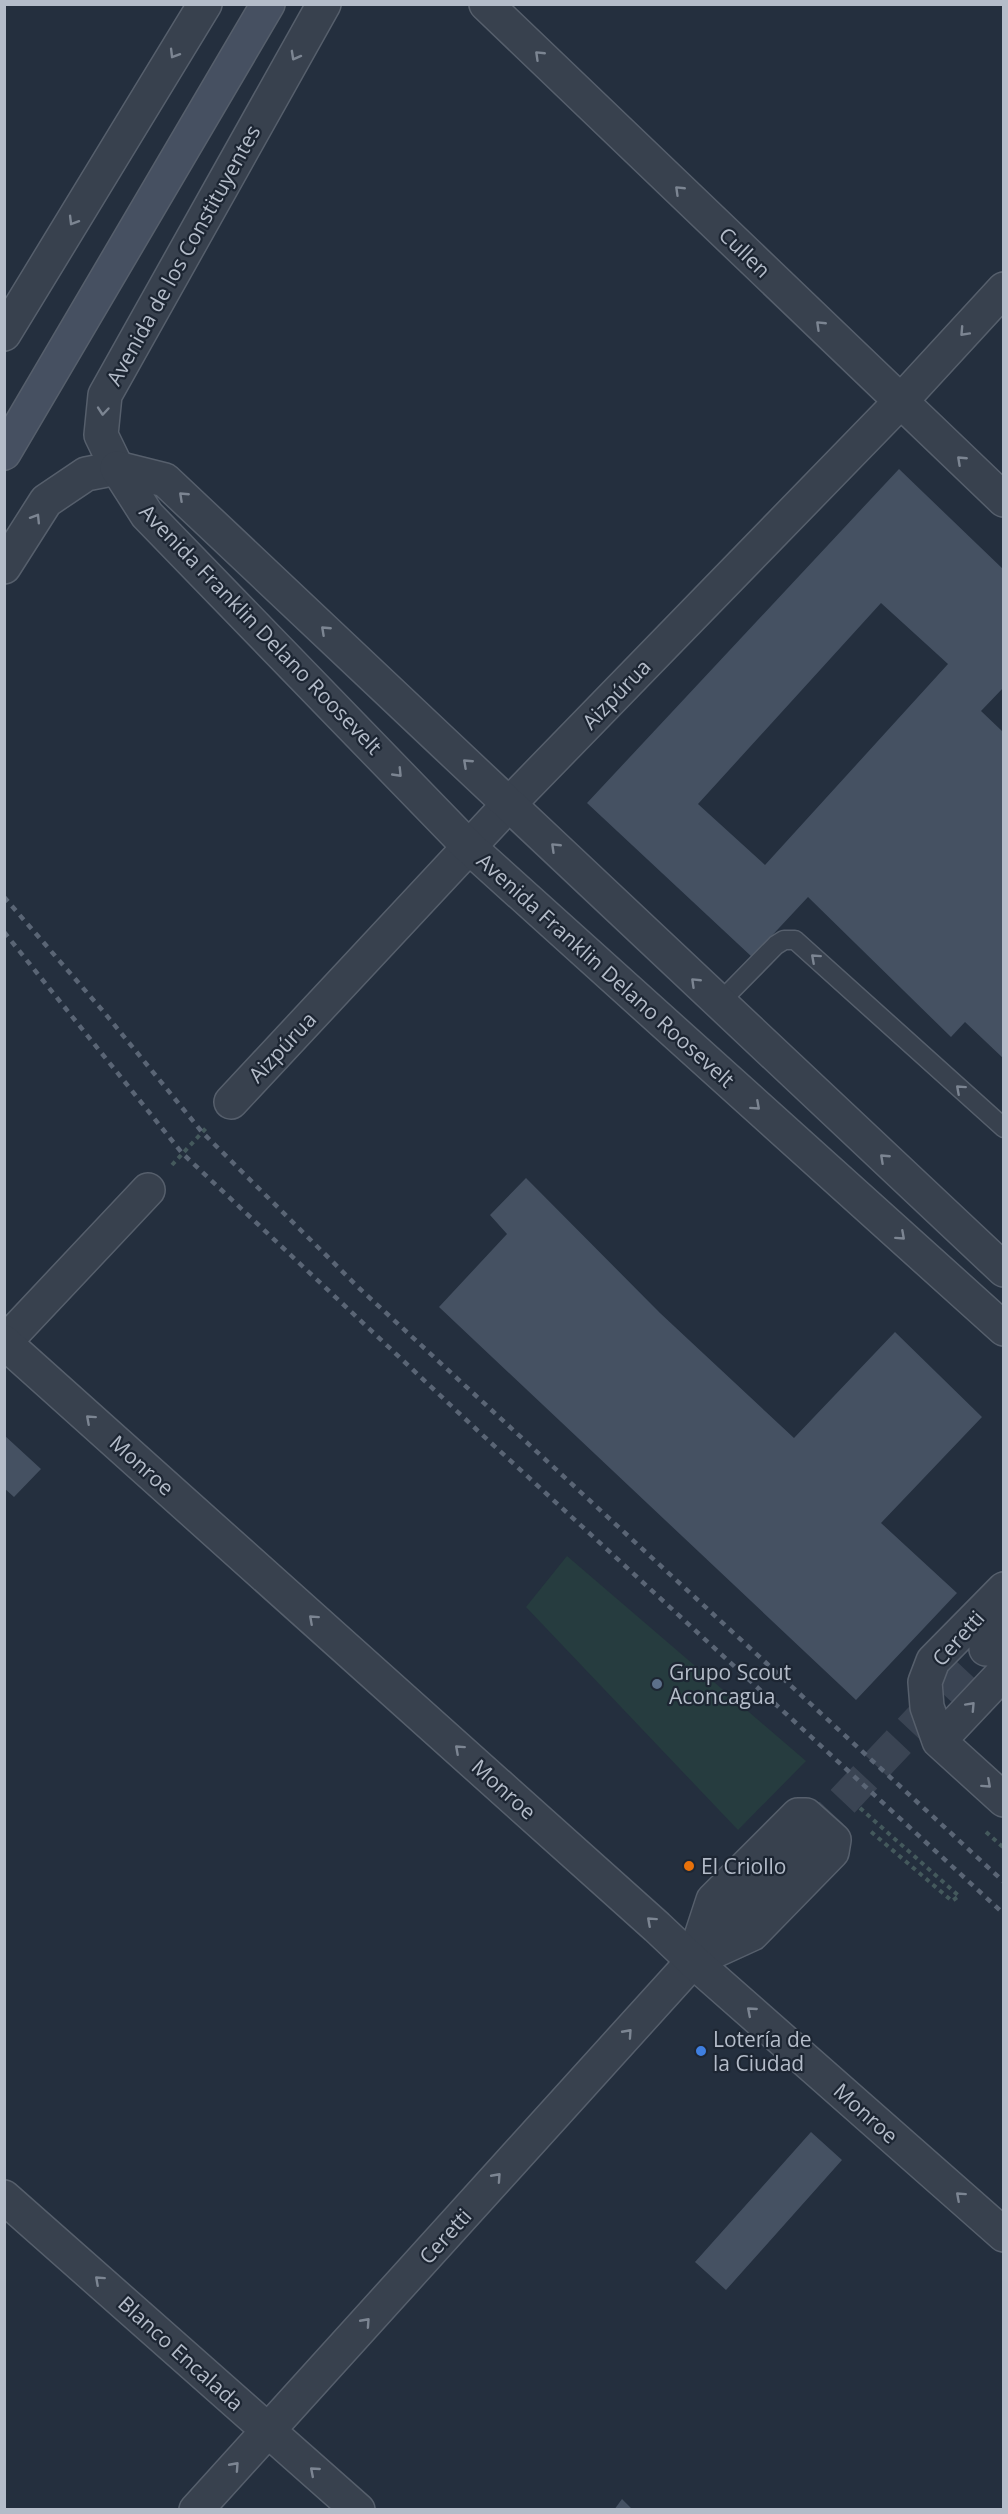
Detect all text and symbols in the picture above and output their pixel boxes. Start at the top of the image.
one-way arrow [171,48,182,59]
one-way arrow [291,49,302,60]
one-way arrow [535,51,546,62]
street label: Avenida de los Constituyentes [100,120,266,390]
one-way arrow [676,186,686,197]
one-way arrow [69,215,81,225]
street label: Cullen [713,221,777,283]
one-way arrow [816,321,827,332]
one-way arrow [960,325,971,336]
one-way arrow [97,406,110,415]
one-way arrow [957,456,968,467]
one-way arrow [179,492,189,503]
street label: Avenida Franklin Delano Roosevelt [134,498,388,760]
one-way arrow [28,513,39,524]
one-way arrow [321,626,332,637]
street label: Aizpúrua [576,653,656,735]
one-way arrow [464,759,474,770]
one-way arrow [391,767,402,777]
one-way arrow [552,843,563,854]
street label: Avenida Franklin Delano Roosevelt [471,847,741,1093]
one-way arrow [812,954,822,965]
one-way arrow [692,979,703,990]
street label: Aizpúrua [242,1006,322,1088]
one-way arrow [956,1085,967,1096]
one-way arrow [750,1099,760,1110]
one-way arrow [880,1155,891,1166]
one-way arrow [894,1229,905,1240]
one-way arrow [86,1415,97,1426]
street label: Monroe [104,1429,180,1501]
street label: Ceretti [926,1604,990,1672]
one-way arrow [310,1615,320,1626]
place label: Grupo Scout Aconcagua [669,1658,791,1710]
marker: Grupo Scout Aconcagua [650,1677,664,1691]
one-way arrow [964,1703,975,1713]
one-way arrow [455,1745,465,1756]
street label: Monroe [466,1753,542,1825]
one-way arrow [980,1777,991,1788]
place label: El Criollo [701,1852,786,1880]
marker: El Criollo [682,1859,696,1873]
one-way arrow [647,1917,657,1928]
one-way arrow [747,2008,758,2019]
place label: Lotería de la Ciudad [713,2025,812,2077]
one-way arrow [621,2029,632,2040]
marker: Lotería de la Ciudad [694,2044,708,2058]
street label: Monroe [828,2077,904,2149]
one-way arrow [490,2174,501,2184]
one-way arrow [956,2192,967,2203]
street label: Ceretti [413,2202,477,2270]
one-way arrow [95,2276,105,2287]
street label: Blanco Encalada [112,2289,250,2417]
one-way arrow [359,2318,370,2329]
one-way arrow [228,2463,239,2473]
one-way arrow [311,2467,321,2478]

